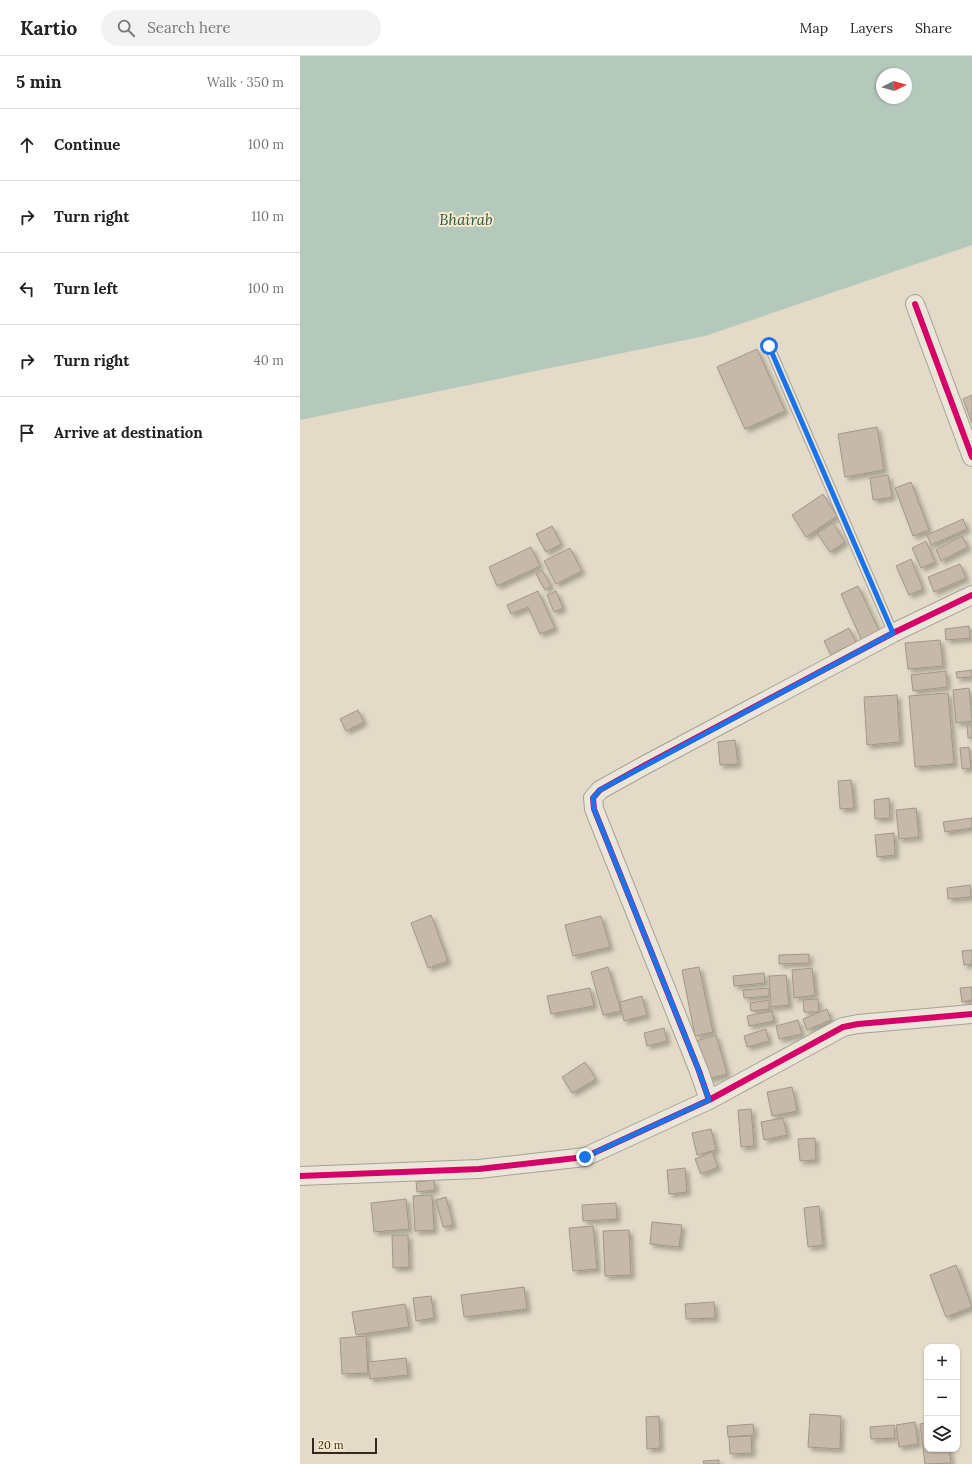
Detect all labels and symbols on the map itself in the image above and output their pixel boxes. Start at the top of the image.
north arrow [876,68,912,104]
water label: Bhairab [439,210,493,229]
route start [760,337,778,355]
route end [576,1148,594,1166]
scale bar [312,1436,377,1455]

